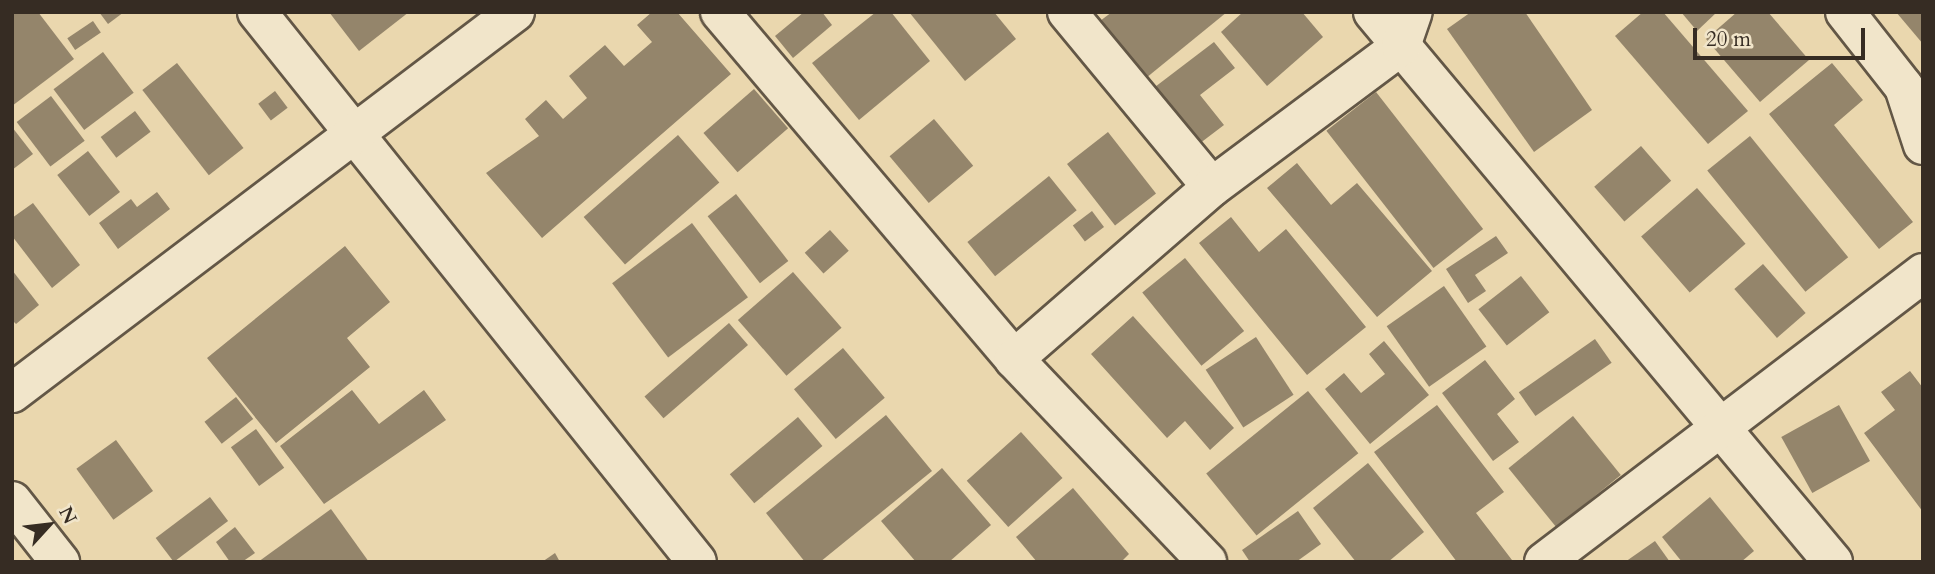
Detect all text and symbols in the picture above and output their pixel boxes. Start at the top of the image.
scale bar [1697,14,1868,58]
text: 20 m [1706,25,1751,54]
north arrow [14,490,84,560]
text: N [52,502,83,529]

